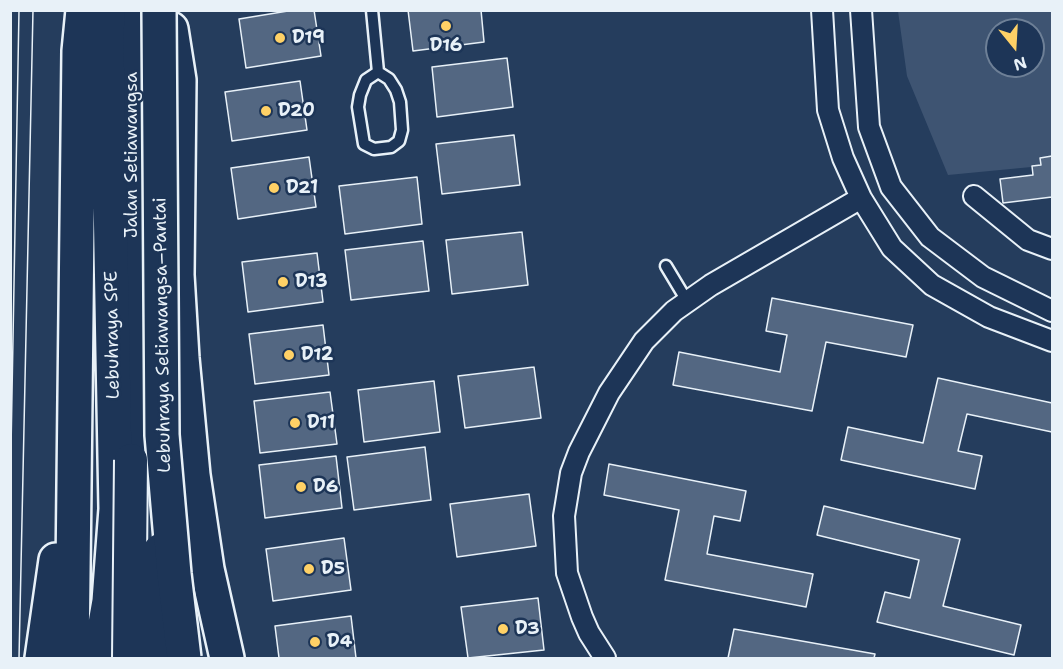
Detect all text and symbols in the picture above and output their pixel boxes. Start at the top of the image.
north arrow [985,18,1045,78]
marker: D16 [439,19,453,33]
place label: D19 [292,27,325,49]
marker: D19 [273,31,287,45]
place label: D16 [430,35,462,57]
text: N [1011,52,1029,76]
street label: Jalan Setiawangsa [121,72,143,238]
place label: D20 [278,100,315,122]
marker: D20 [259,104,273,118]
place label: D21 [286,177,318,199]
marker: D21 [267,181,281,195]
street label: Lebuhraya Setiawangsa–Pantai [150,197,176,473]
street label: Lebuhraya SPE [101,271,125,399]
place label: D13 [295,271,328,293]
marker: D13 [276,275,290,289]
place label: D12 [301,344,333,366]
marker: D12 [282,348,296,362]
place label: D11 [307,412,335,434]
marker: D11 [288,416,302,430]
place label: D6 [313,476,338,498]
marker: D6 [294,480,308,494]
place label: D5 [321,558,345,580]
marker: D5 [302,562,316,576]
place label: D3 [515,618,540,640]
marker: D3 [496,622,510,636]
place label: D4 [327,631,352,653]
marker: D4 [308,635,322,649]

